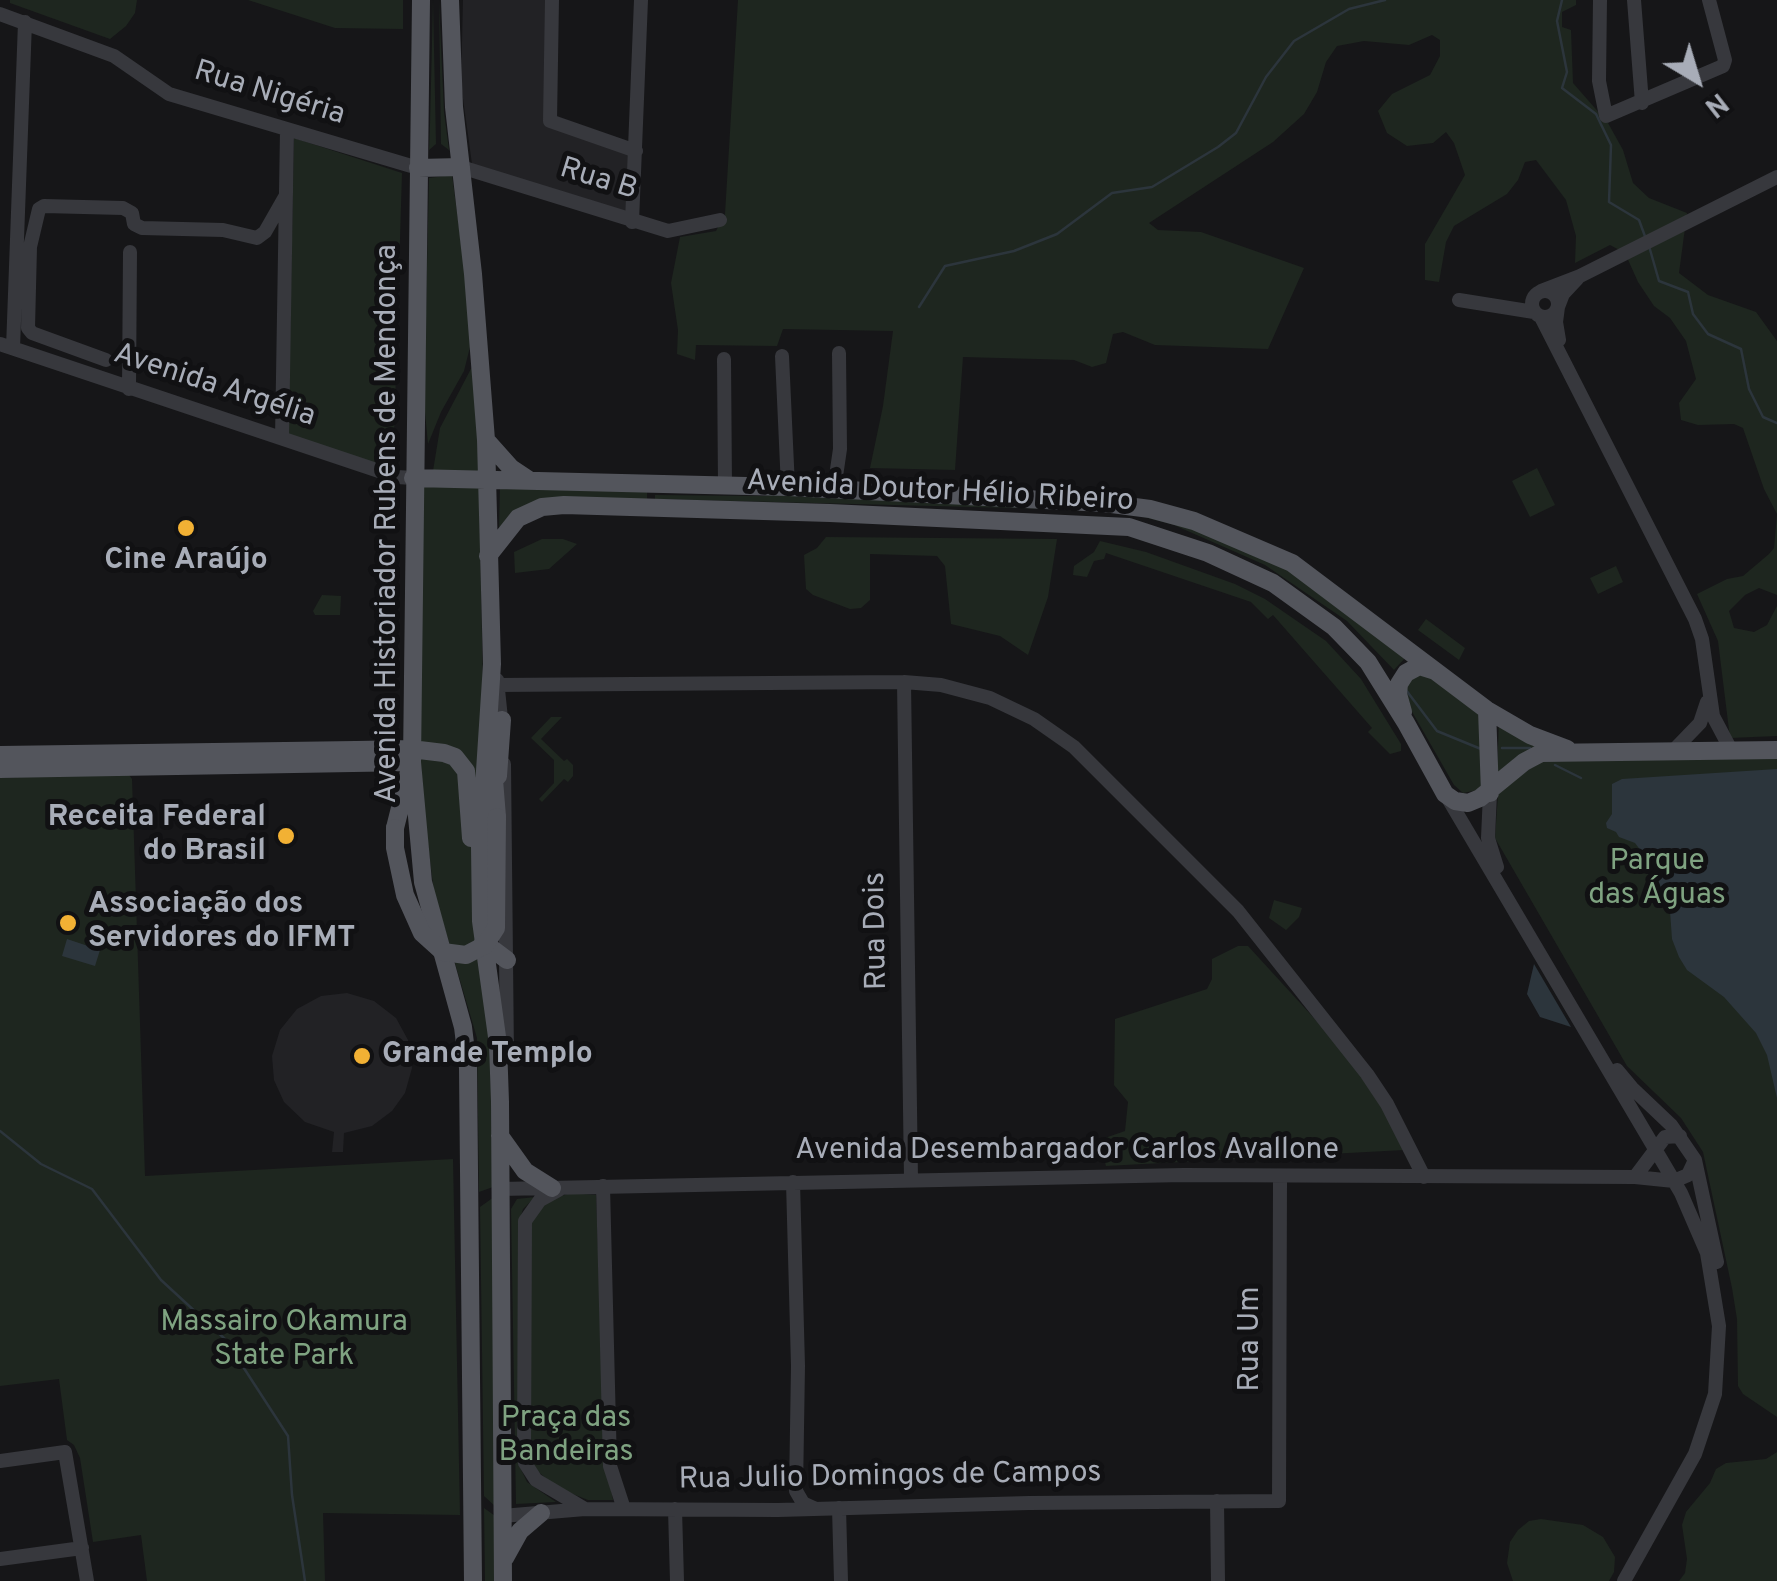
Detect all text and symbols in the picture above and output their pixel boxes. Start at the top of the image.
north arrow [1647,30,1747,130]
street label: Rua Nigéria [189,55,349,135]
text: N [1696,83,1734,124]
street label: Rua B [555,152,641,210]
street label: Avenida Historiador Rubens de Mendonça [371,244,407,804]
street label: Avenida Argélia [109,337,319,437]
street label: Avenida Doutor Hélio Ribeiro [745,465,1135,521]
marker: Cine Araújo [175,517,197,539]
place label: Cine Araújo [104,544,268,580]
place label: Receita Federal do Brasil [48,801,266,872]
marker: Receita Federal do Brasil [275,825,297,847]
park label: Parque das Águas [1588,845,1726,916]
street label: Rua Dois [859,872,897,990]
place label: Associação dos Servidores do IFMT [88,888,355,958]
marker: Associação dos Servidores do IFMT [57,912,79,934]
place label: Grande Templo [382,1038,593,1074]
marker: Grande Templo [351,1045,373,1067]
street label: Avenida Desembargador Carlos Avallone [795,1134,1339,1170]
street label: Rua Um [1234,1286,1270,1392]
park label: Massairo Okamura State Park [160,1306,408,1376]
park label: Praça das Bandeiras [499,1402,633,1472]
street label: Rua Julio Domingos de Campos [678,1456,1102,1500]

